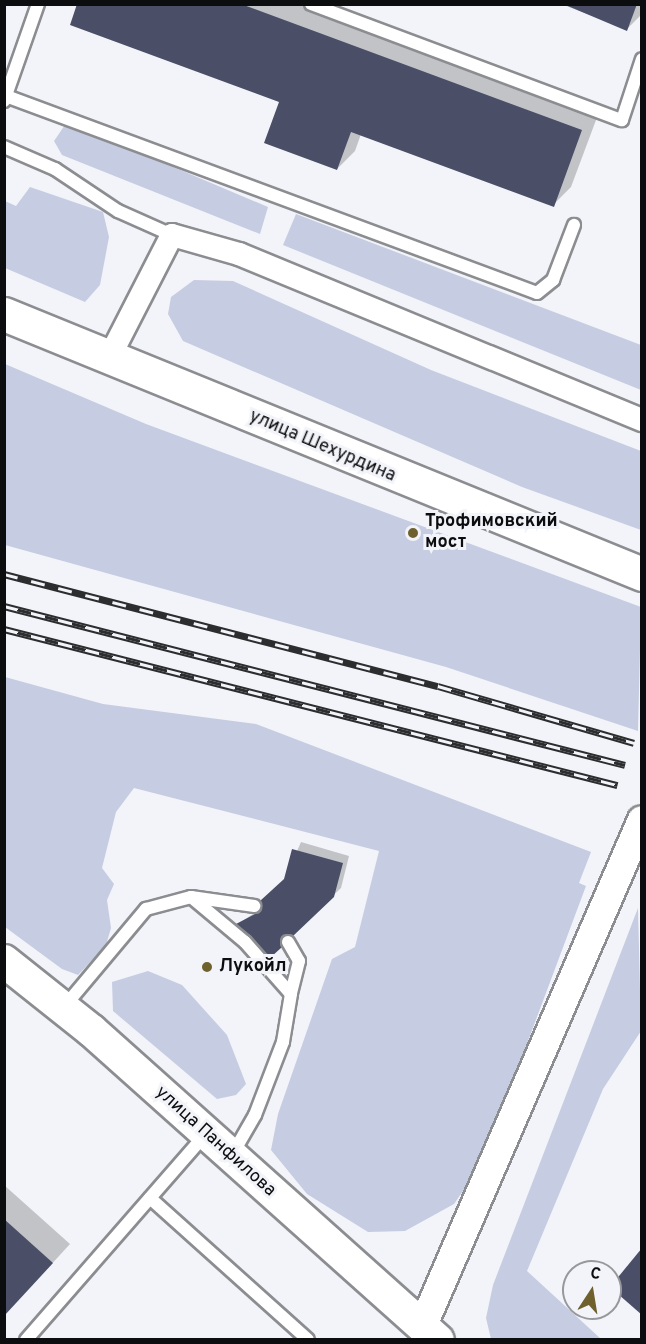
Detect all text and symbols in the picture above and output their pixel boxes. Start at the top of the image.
street label: улица Шехурдина [246,406,398,488]
place label: Трофимовский мост [425,512,558,554]
marker: Трофимовский мост [406,526,420,540]
place label: Лукойл [219,956,287,978]
marker: Лукойл [200,960,214,974]
street label: улица Панфилова [150,1082,280,1202]
north arrow [562,1260,622,1320]
text: С [588,1264,602,1285]

